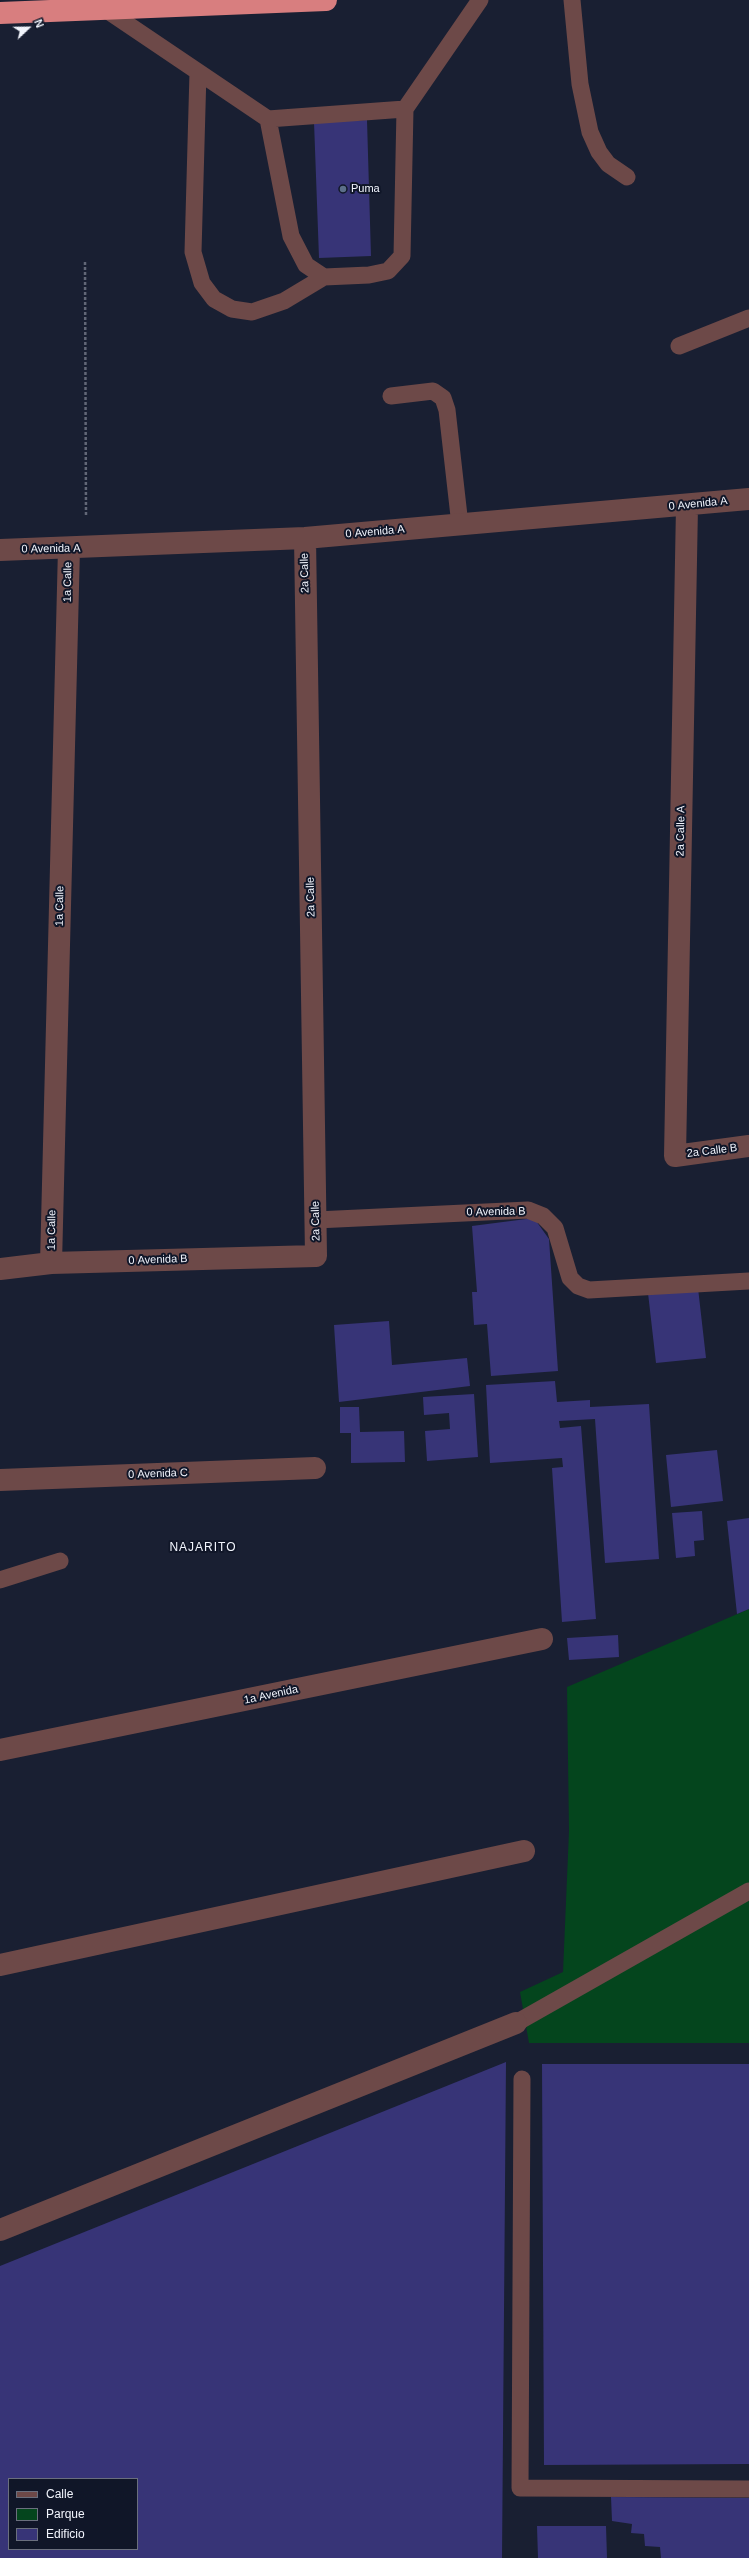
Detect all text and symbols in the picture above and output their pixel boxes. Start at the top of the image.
north arrow [8,8,48,48]
text: N [32,18,46,29]
place label: Puma [351,182,380,196]
marker: Puma [338,184,348,194]
street label: 0 Avenida A [668,494,728,514]
street label: 0 Avenida A [345,523,405,541]
street label: 0 Avenida A [21,542,81,556]
street label: 2a Calle [298,553,312,593]
street label: 1a Calle [61,562,75,602]
street label: 2a Calle A [674,806,688,856]
street label: 2a Calle [304,877,318,917]
street label: 1a Calle [53,886,67,926]
street label: 2a Calle B [686,1141,738,1161]
street label: 2a Calle [309,1201,323,1241]
street label: 0 Avenida B [466,1205,526,1219]
street label: 1a Calle [45,1210,59,1250]
street label: 0 Avenida B [128,1252,188,1268]
street label: 0 Avenida C [128,1466,188,1482]
district label: NAJARITO [169,1541,237,1555]
street label: 1a Avenida [243,1683,299,1707]
legend [8,2478,138,2550]
text: Calle [46,2487,73,2501]
text: Parque [46,2507,85,2521]
text: Edificio [46,2527,85,2541]

